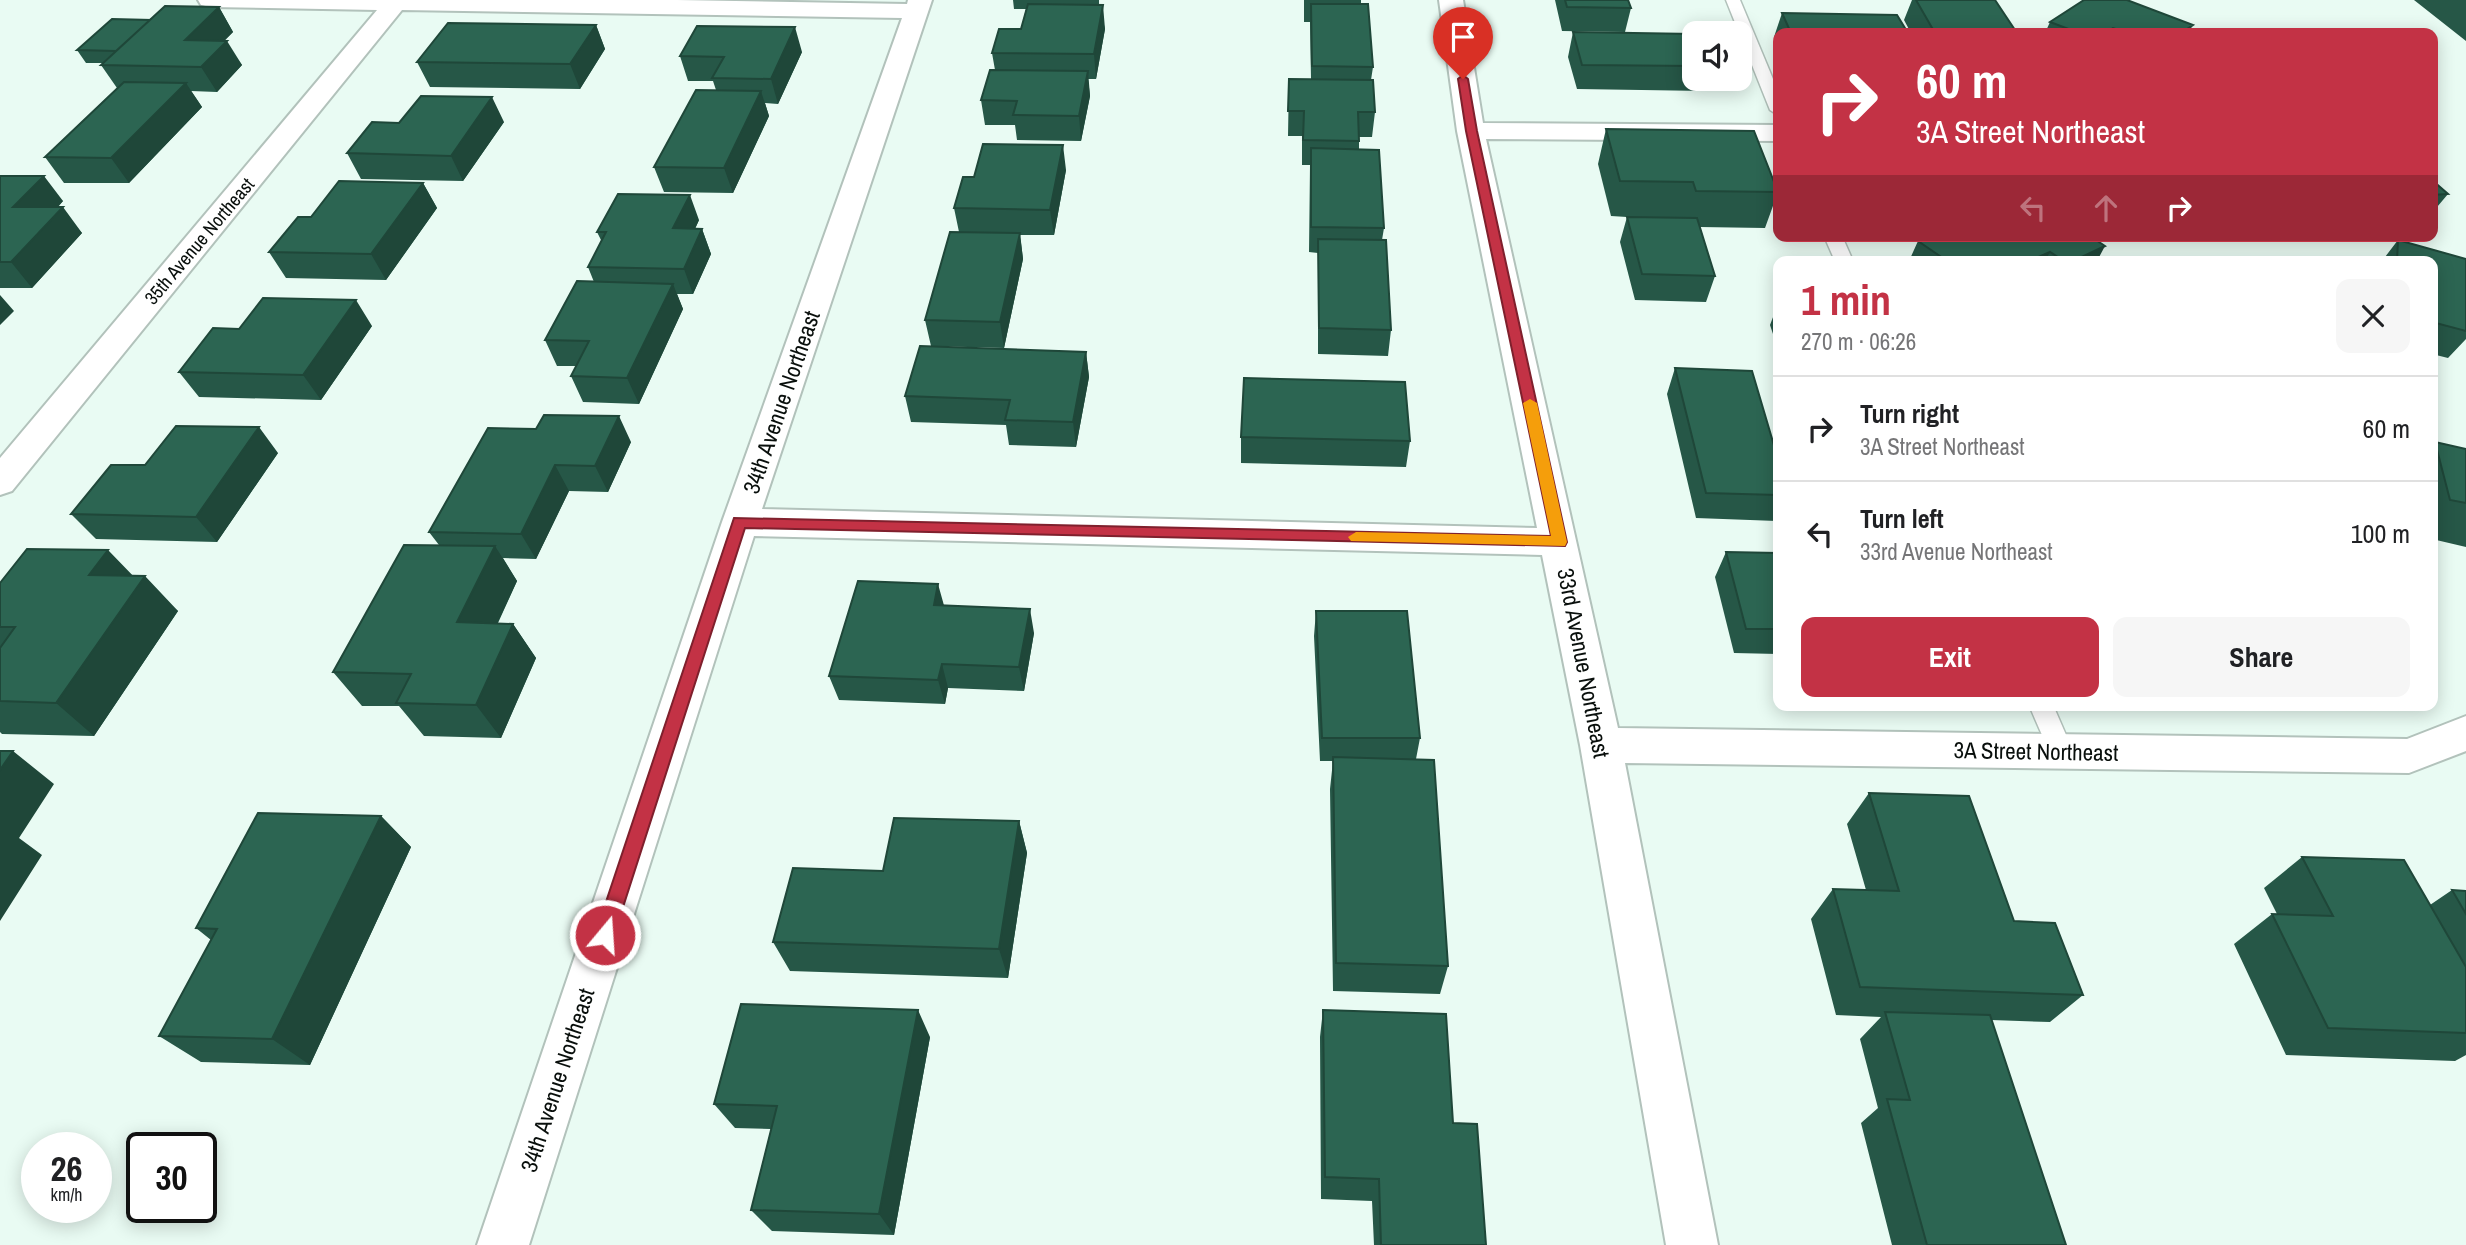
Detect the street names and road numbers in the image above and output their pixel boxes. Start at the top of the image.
street label: 35th Avenue Northeast [138,172,260,310]
street label: 34th Avenue Northeast [735,306,827,498]
street label: 33rd Avenue Northeast [1550,566,1618,760]
street label: 3A Street Northeast [1953,734,2119,768]
street label: 34th Avenue Northeast [513,984,601,1176]

